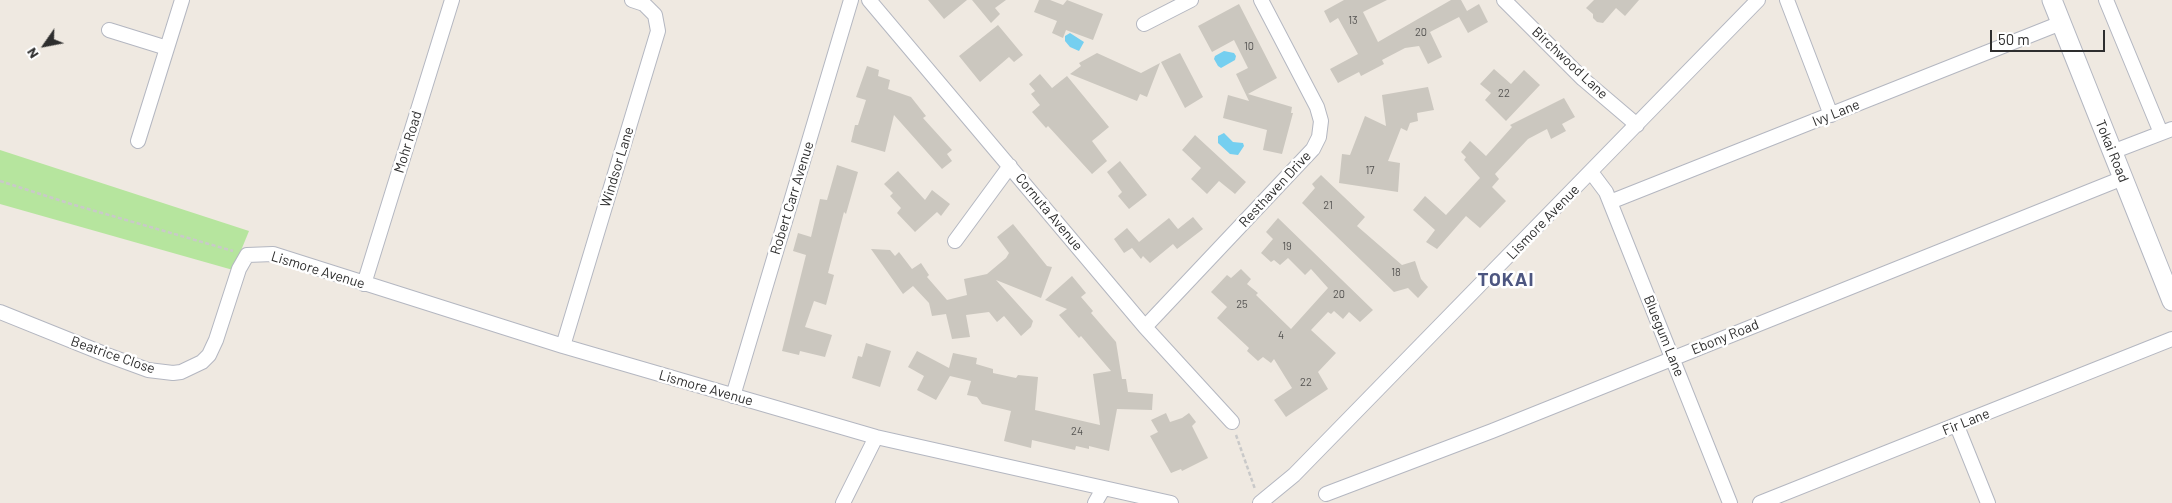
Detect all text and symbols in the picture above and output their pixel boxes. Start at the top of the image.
house number: 13 [1348,13,1358,27]
north arrow [20,20,70,70]
scale bar [1992,20,2107,52]
street label: Birchwood Lane [1529,24,1611,102]
house number: 20 [1415,25,1427,39]
text: 50 m [1998,30,2030,48]
house number: 10 [1244,39,1254,53]
text: N [22,45,42,62]
house number: 22 [1498,86,1510,100]
street label: Ivy Lane [1810,96,1862,130]
street label: Mohr Road [391,109,425,175]
street label: Tokai Road [2092,117,2132,185]
street label: Windsor Lane [597,125,637,209]
street label: Robert Carr Avenue [767,139,817,257]
street label: Resthaven Drive [1236,148,1314,230]
house number: 17 [1365,163,1375,177]
street label: Cornuta Avenue [1012,170,1086,254]
street label: Lismore Avenue [1503,181,1583,263]
house number: 21 [1323,198,1333,212]
house number: 19 [1282,239,1292,253]
street label: Lismore Avenue [269,248,367,292]
house number: 18 [1391,265,1401,279]
district label: TOKAI [1477,269,1535,291]
house number: 20 [1333,287,1345,301]
street label: Bluegum Lane [1640,293,1688,379]
house number: 25 [1236,297,1248,311]
street label: Ebony Road [1689,316,1761,358]
house number: 4 [1278,328,1284,342]
street label: Beatrice Close [69,333,157,377]
street label: Lismore Avenue [657,367,755,409]
house number: 22 [1300,375,1312,389]
street label: Fir Lane [1940,405,1992,439]
house number: 24 [1071,424,1083,438]

